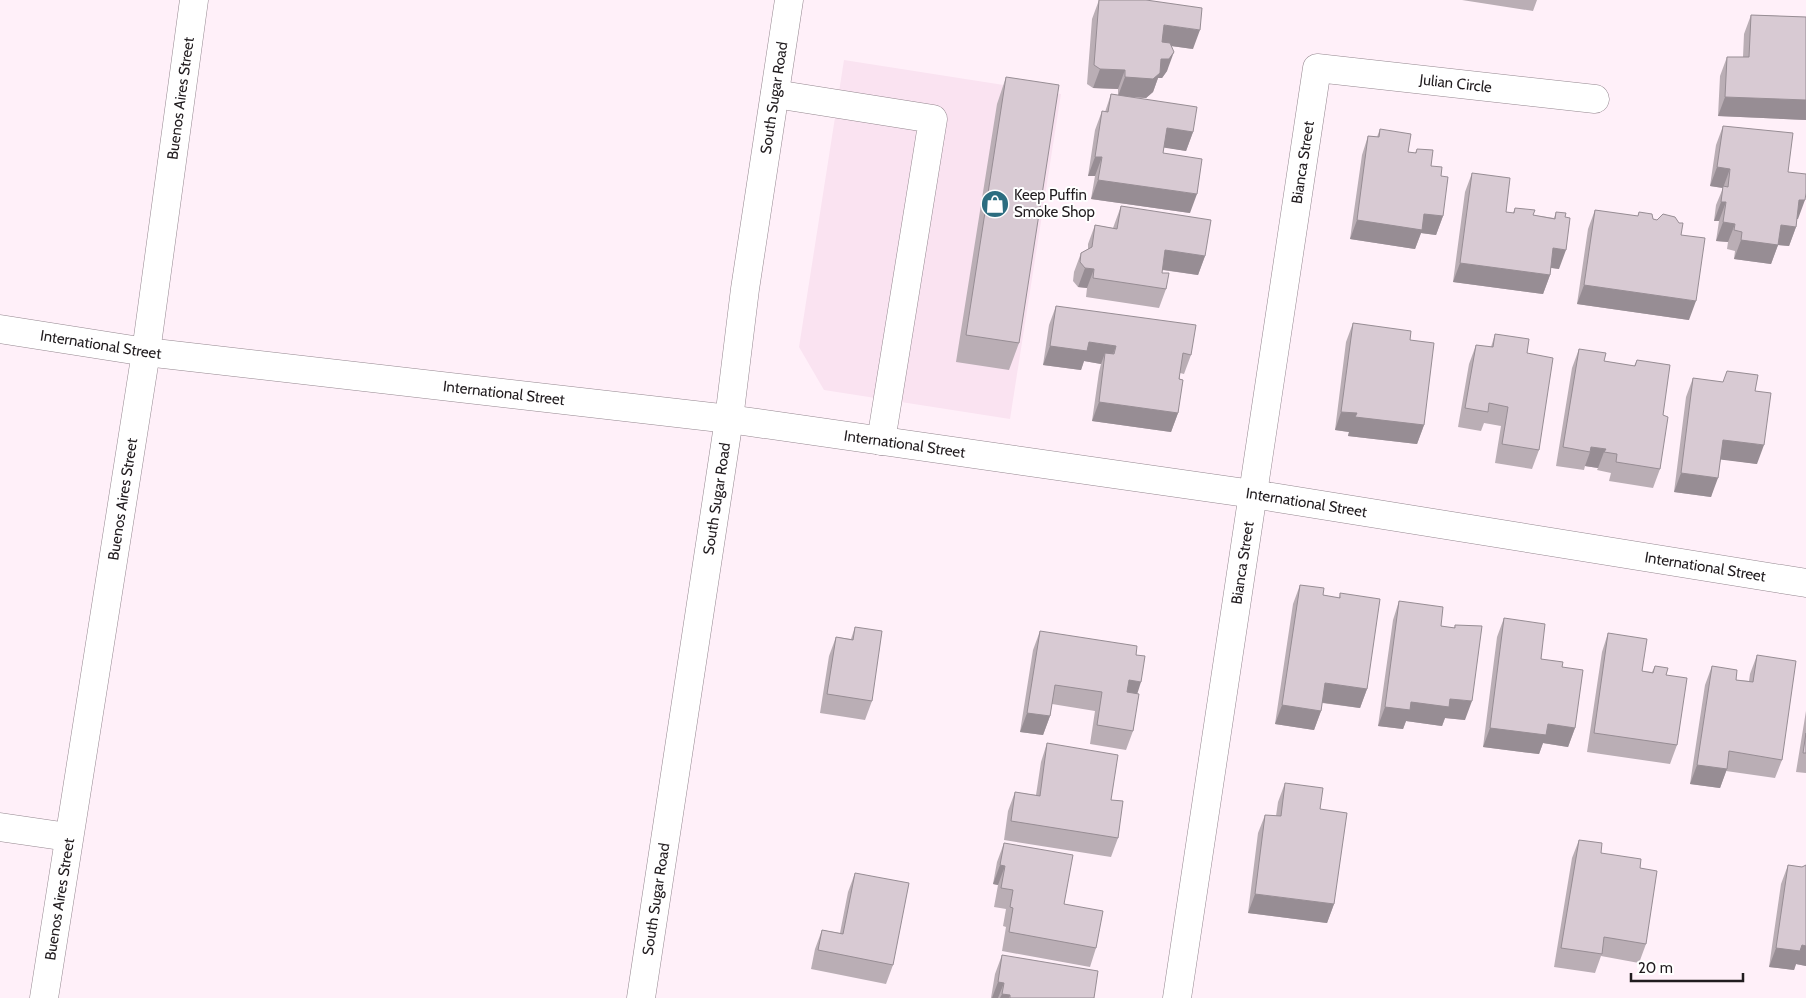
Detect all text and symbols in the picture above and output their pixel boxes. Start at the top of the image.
street label: Buenos Aires Street [163,36,198,161]
street label: South Sugar Road [757,40,792,155]
street label: Julian Circle [1418,70,1493,96]
street label: Bianca Street [1288,120,1318,205]
place label: Keep Puffin Smoke Shop [1014,186,1095,221]
shop icon: Keep Puffin Smoke Shop [980,189,1010,219]
street label: International Street [39,326,162,363]
street label: International Street [442,377,566,409]
street label: International Street [843,427,966,462]
street label: Buenos Aires Street [104,437,141,562]
street label: South Sugar Road [699,441,734,556]
street label: International Street [1245,484,1368,521]
street label: Bianca Street [1227,520,1258,606]
street label: International Street [1643,548,1767,585]
street label: Buenos Aires Street [41,837,78,962]
street label: South Sugar Road [639,842,673,957]
scale bar [1631,950,1744,982]
text: 20 m [1638,959,1673,977]

